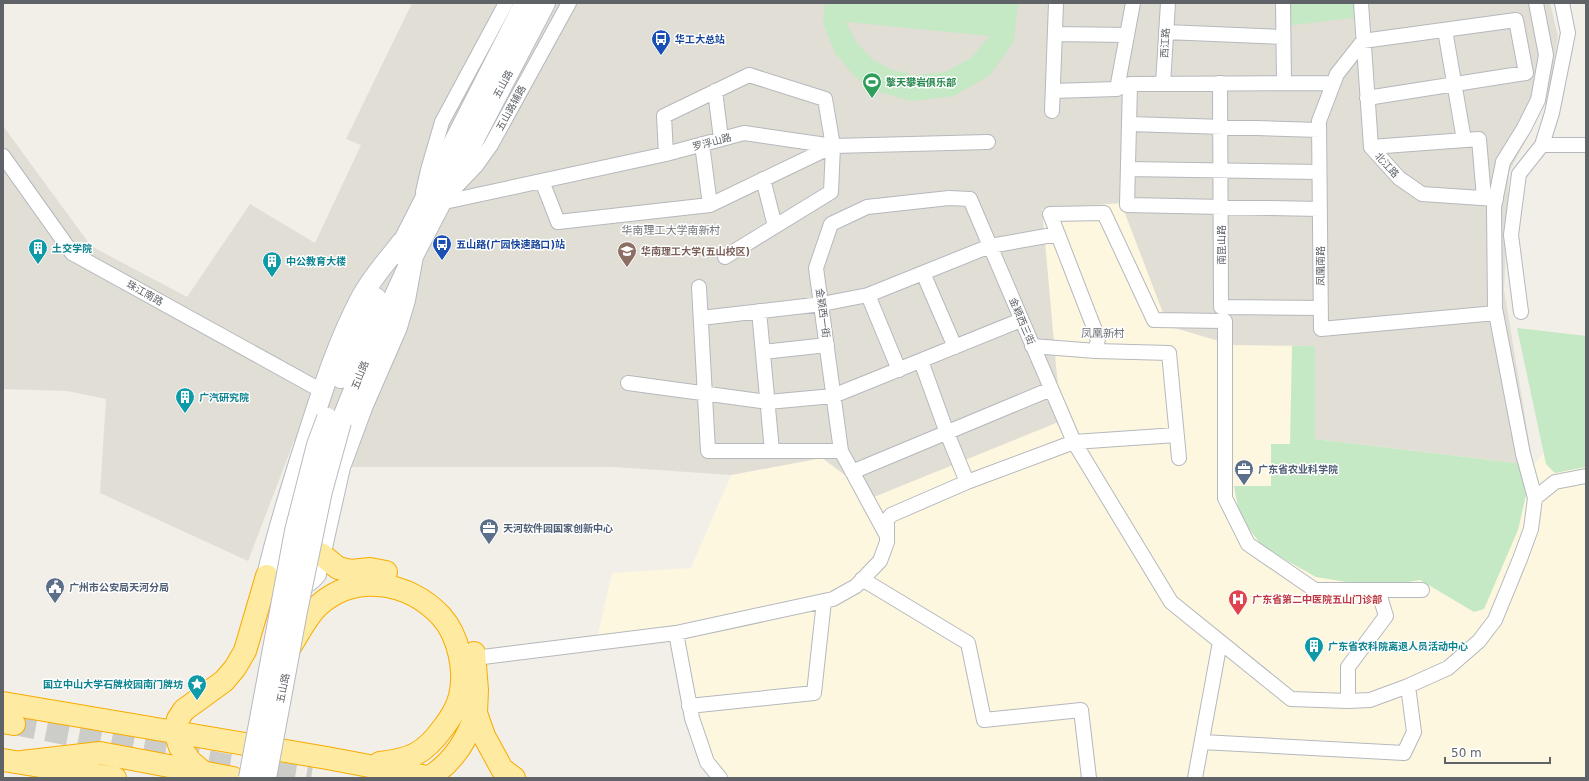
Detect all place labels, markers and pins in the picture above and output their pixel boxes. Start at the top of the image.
bus stop icon: 华工大总站 [650,28,672,56]
place label: 华工大总站 [675,33,725,45]
sports icon: 擎天攀岩俱乐部 [861,71,883,99]
place label: 擎天攀岩俱乐部 [886,76,956,88]
bus stop icon: 五山路(广园快速路口)站 [431,233,453,261]
building icon: 土交学院 [27,237,49,265]
place label: 五山路(广园快速路口)站 [456,239,565,250]
school or university icon: 华南理工大学(五山校区) [616,240,638,268]
place label: 土交学院 [52,243,92,254]
place label: 华南理工大学(五山校区) [641,245,750,257]
building icon: 中公教育大楼 [261,250,283,278]
place label: 中公教育大楼 [286,256,346,267]
building icon: 广汽研究院 [174,386,196,414]
place label: 广汽研究院 [199,392,249,403]
office icon: 广东省农业科学院 [1233,458,1255,486]
place label: 广东省农业科学院 [1258,464,1338,475]
office icon: 天河软件园国家创新中心 [478,517,500,545]
place label: 天河软件园国家创新中心 [503,523,613,534]
public building icon: 广州市公安局天河分局 [44,576,66,604]
place label: 广州市公安局天河分局 [69,581,169,593]
hospital icon: 广东省第二中医院五山门诊部 [1227,588,1249,616]
place label: 广东省第二中医院五山门诊部 [1252,594,1382,605]
building icon: 广东省农科院离退人员活动中心 [1303,635,1325,663]
place label: 广东省农科院离退人员活动中心 [1328,641,1468,652]
place icon: 国立中山大学石牌校园南门牌坊 [186,673,208,701]
place label: 国立中山大学石牌校园南门牌坊 [43,678,183,690]

